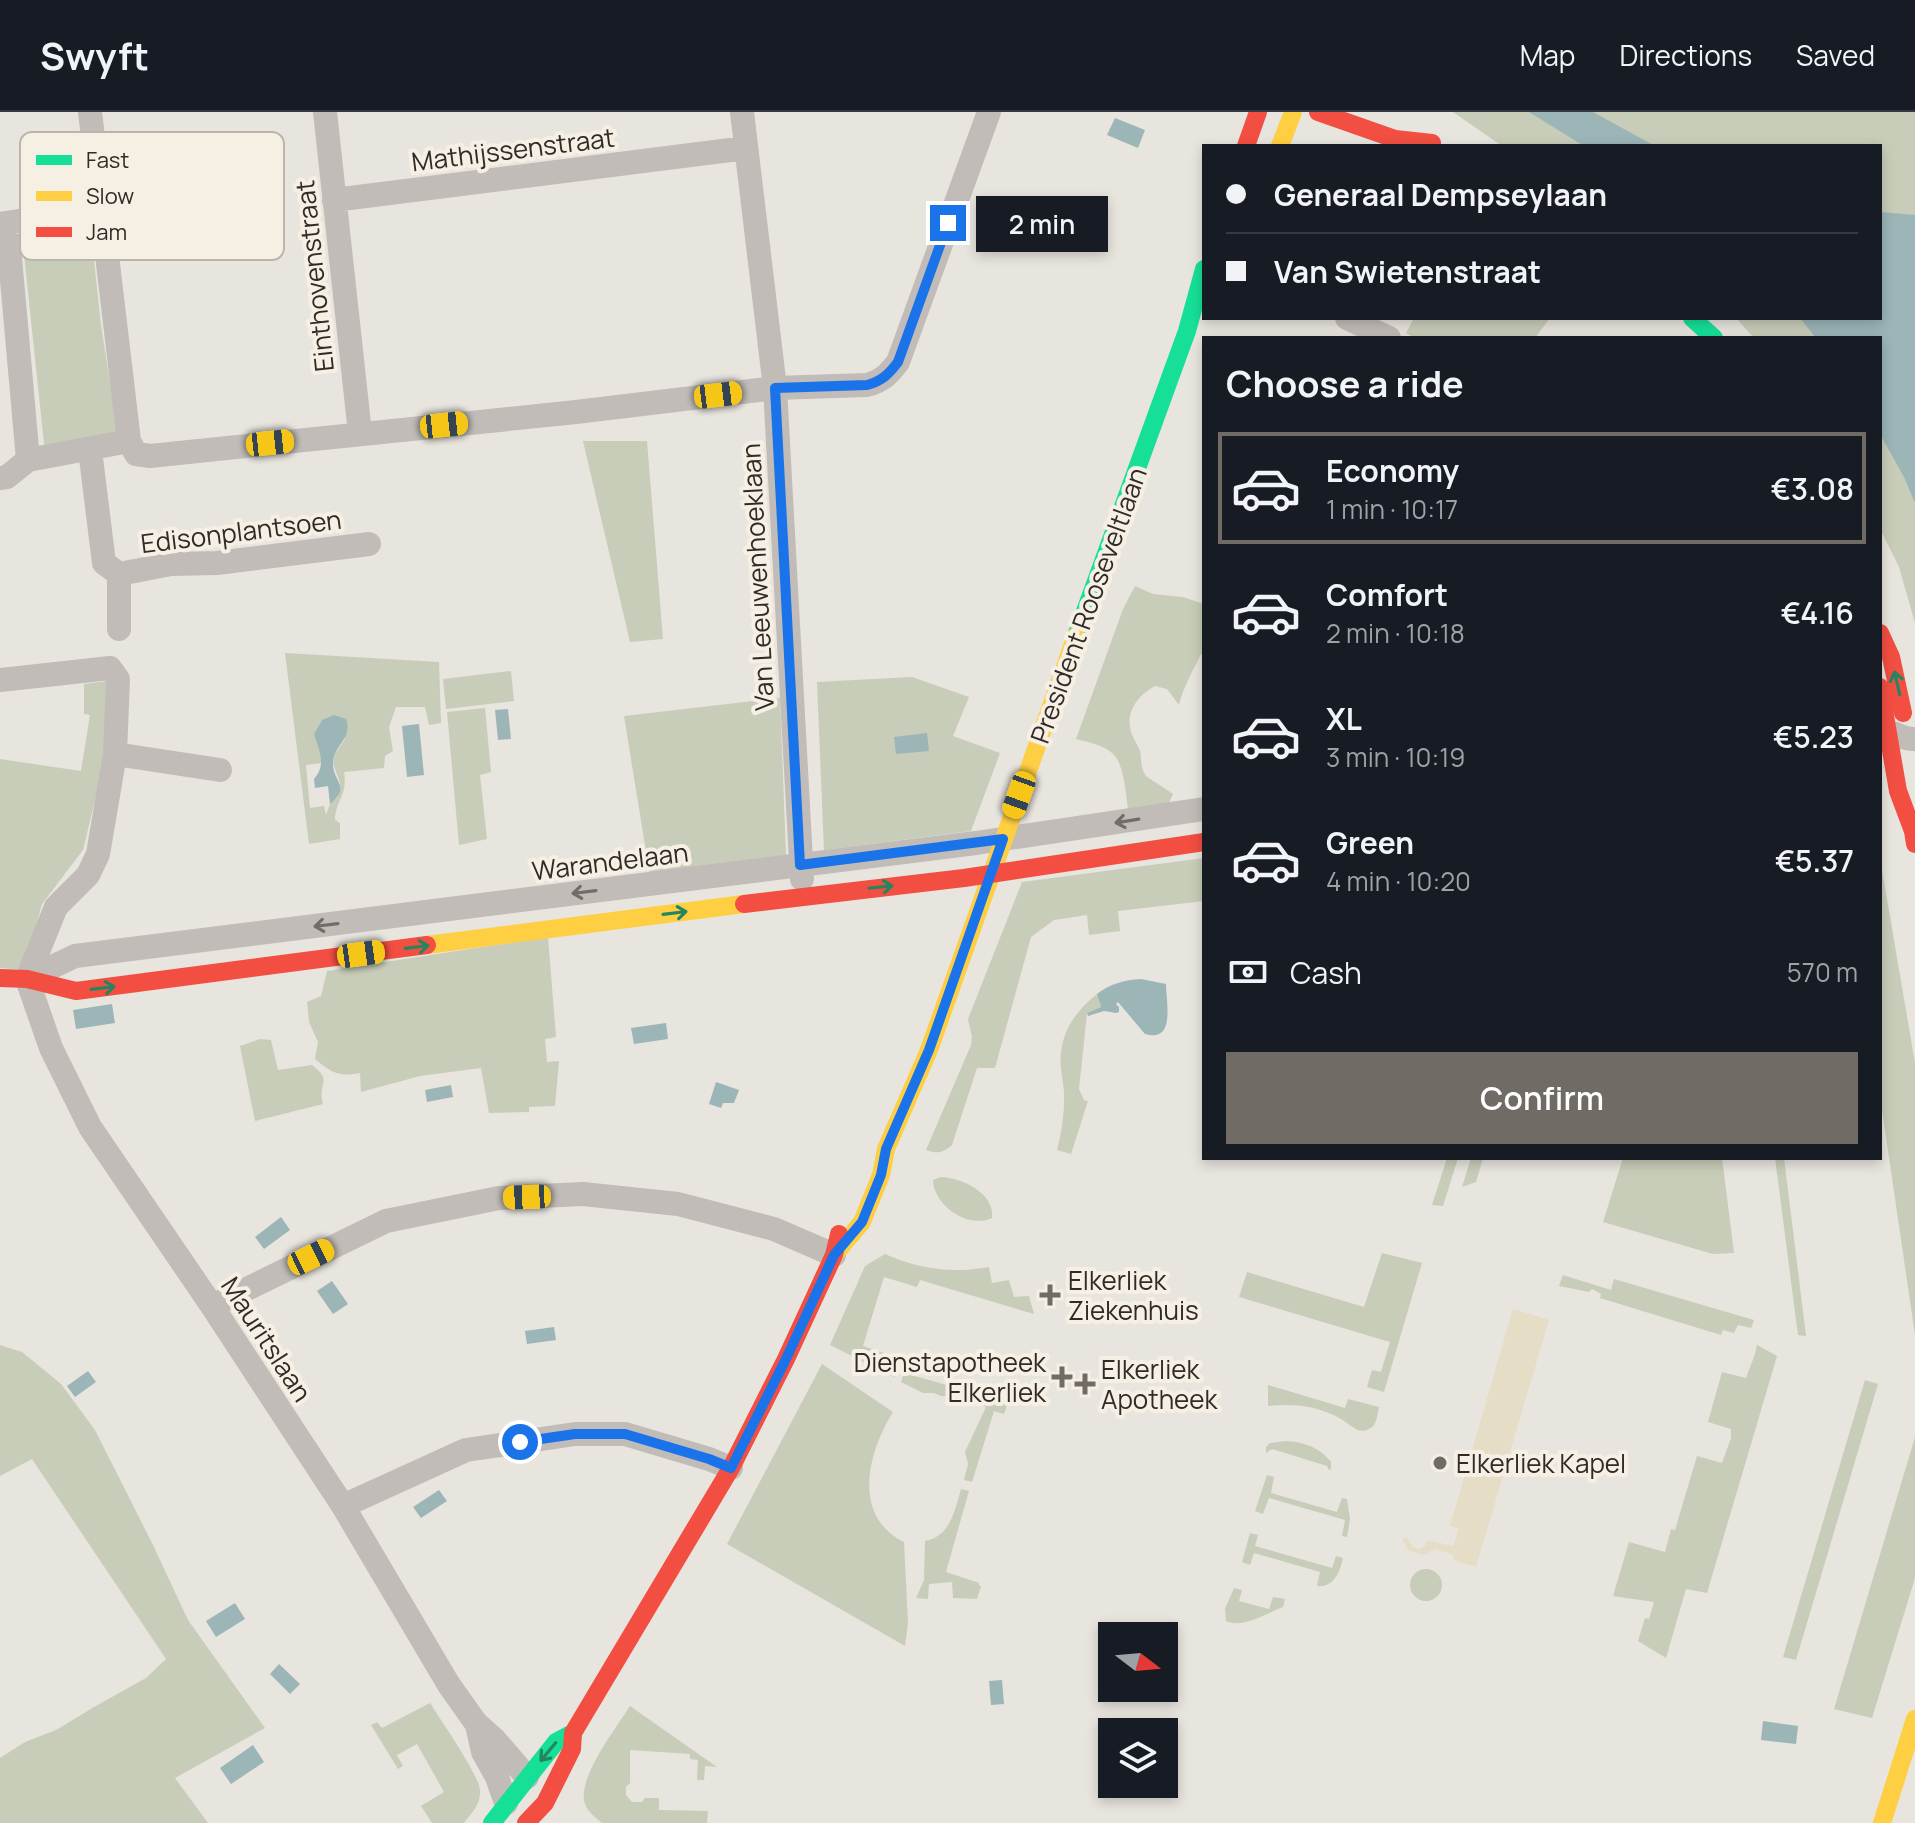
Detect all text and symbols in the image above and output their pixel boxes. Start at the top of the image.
text: Swyft [40,29,149,81]
text: Map [1520,36,1575,74]
text: Directions [1619,36,1752,74]
text: Saved [1796,36,1875,74]
street label: Mathijssenstraat [409,119,617,179]
legend [20,132,284,260]
text: Fast [86,145,129,175]
text: Generaal Dempseylaan [1274,174,1607,215]
street label: Einthovenstraat [286,179,342,373]
text: Slow [86,181,134,211]
callout: 2 min [976,195,1108,251]
route end [930,205,966,241]
text: 2 min [1009,206,1075,242]
text: Jam [86,217,127,247]
text: Van Swietenstraat [1274,251,1541,292]
text: Choose a ride [1226,359,1464,408]
car [693,380,743,410]
car [419,411,469,439]
car [245,429,295,457]
street label: Van Leeuwenhoeklaan [732,442,782,712]
text: Economy [1326,450,1459,491]
icon: car [1230,452,1302,524]
street label: President Rooseveltlaan [1021,462,1155,748]
text: €3.08 [1771,468,1854,509]
text: 1 min · 10:17 [1326,491,1458,527]
street label: Edisonplantsoen [139,501,343,561]
text: Comfort [1326,574,1448,615]
icon: car [1230,576,1302,648]
text: €4.16 [1781,592,1854,633]
text: 2 min · 10:18 [1326,615,1465,651]
one-way arrow [1889,671,1904,697]
text: XL [1326,698,1362,739]
icon: car [1230,700,1302,772]
text: €5.23 [1773,716,1854,757]
text: 3 min · 10:19 [1326,739,1465,775]
car [1000,768,1038,822]
one-way arrow [1115,814,1140,829]
text: Green [1326,822,1414,863]
icon: car [1230,824,1302,896]
street label: Warandelaan [530,834,690,888]
text: €5.37 [1775,840,1854,881]
text: 4 min · 10:20 [1326,863,1471,899]
one-way arrow [867,880,894,895]
one-way arrow [571,885,598,900]
one-way arrow [661,905,687,920]
one-way arrow [313,917,340,932]
car [336,939,386,969]
one-way arrow [404,939,429,954]
icon: cash [1226,950,1270,994]
text: Cash [1290,952,1362,993]
text: 570 m [1787,954,1858,990]
one-way arrow [90,980,116,995]
button: Confirm [1226,1052,1858,1144]
car [503,1184,551,1210]
car [284,1236,338,1278]
place label: Elkerliek Ziekenhuis [1068,1262,1199,1328]
street label: Mauritslaan [213,1270,321,1408]
marker: Elkerliek Ziekenhuis [1039,1284,1061,1306]
place label: Dienstapotheek Elkerliek [854,1344,1047,1410]
place label: Elkerliek Apotheek [1101,1351,1218,1417]
marker: Dienstapotheek Elkerliek [1053,1368,1071,1386]
marker: Elkerliek Apotheek [1076,1375,1094,1393]
route start [502,1424,538,1460]
place label: Elkerliek Kapel [1456,1445,1626,1481]
marker: Elkerliek Kapel [1431,1454,1449,1472]
north arrow [1098,1622,1178,1702]
map controls [1098,1622,1178,1798]
button: layers [1098,1718,1178,1798]
one-way arrow [539,1742,557,1762]

